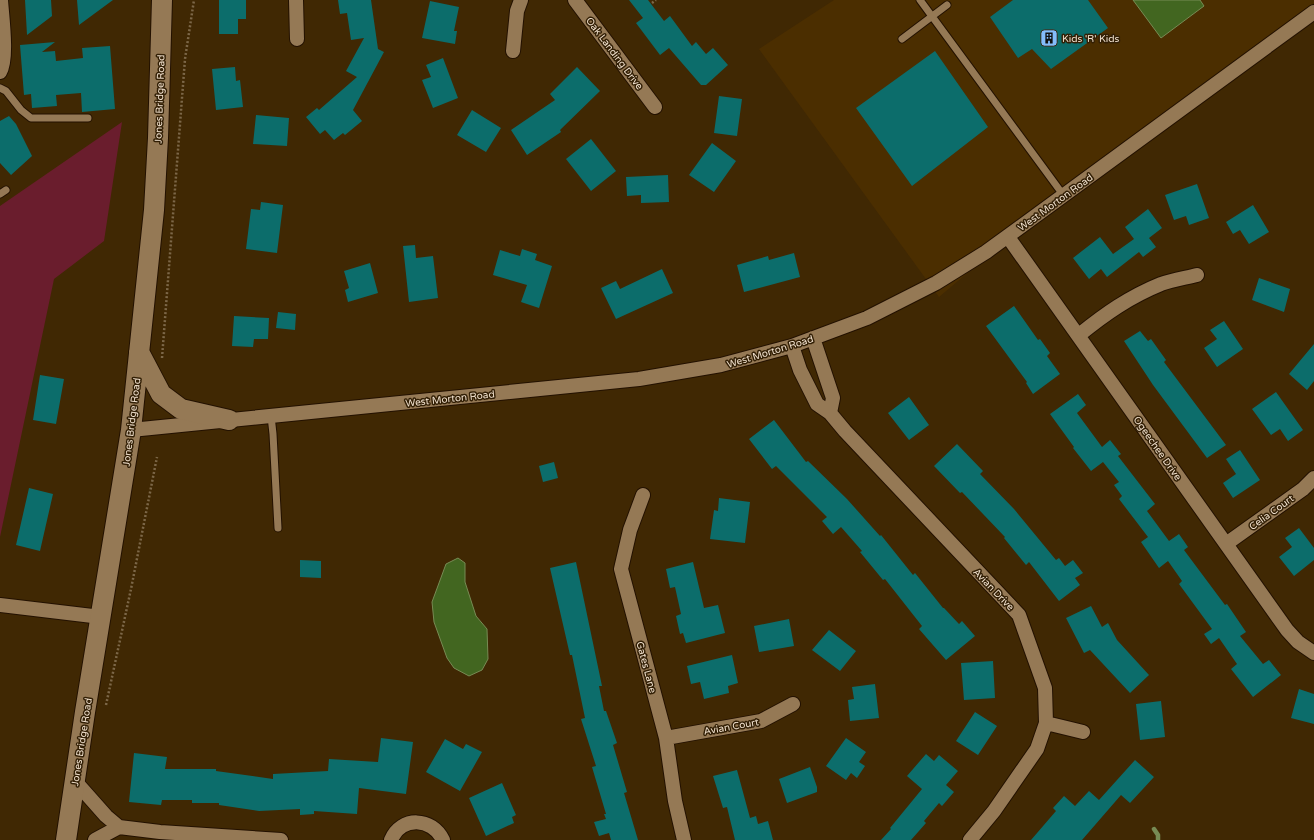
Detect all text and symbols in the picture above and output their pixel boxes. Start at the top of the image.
street label: Oak Landing Drive [583,15,646,92]
building icon: Kids 'R' Kids [1039,28,1059,48]
place label: Kids 'R' Kids [1062,33,1120,45]
street label: Jones Bridge Road [152,54,168,144]
street label: West Morton Road [1016,172,1095,234]
street label: West Morton Road [726,333,815,371]
street label: Jones Bridge Road [121,377,143,467]
street label: West Morton Road [405,388,495,410]
street label: Ogeechee Drive [1131,414,1184,483]
street label: Celia Court [1247,492,1296,533]
street label: Avian Drive [970,566,1017,613]
street label: Gates Lane [633,640,659,695]
street label: Jones Bridge Road [69,697,95,787]
street label: Avian Court [703,716,760,738]

